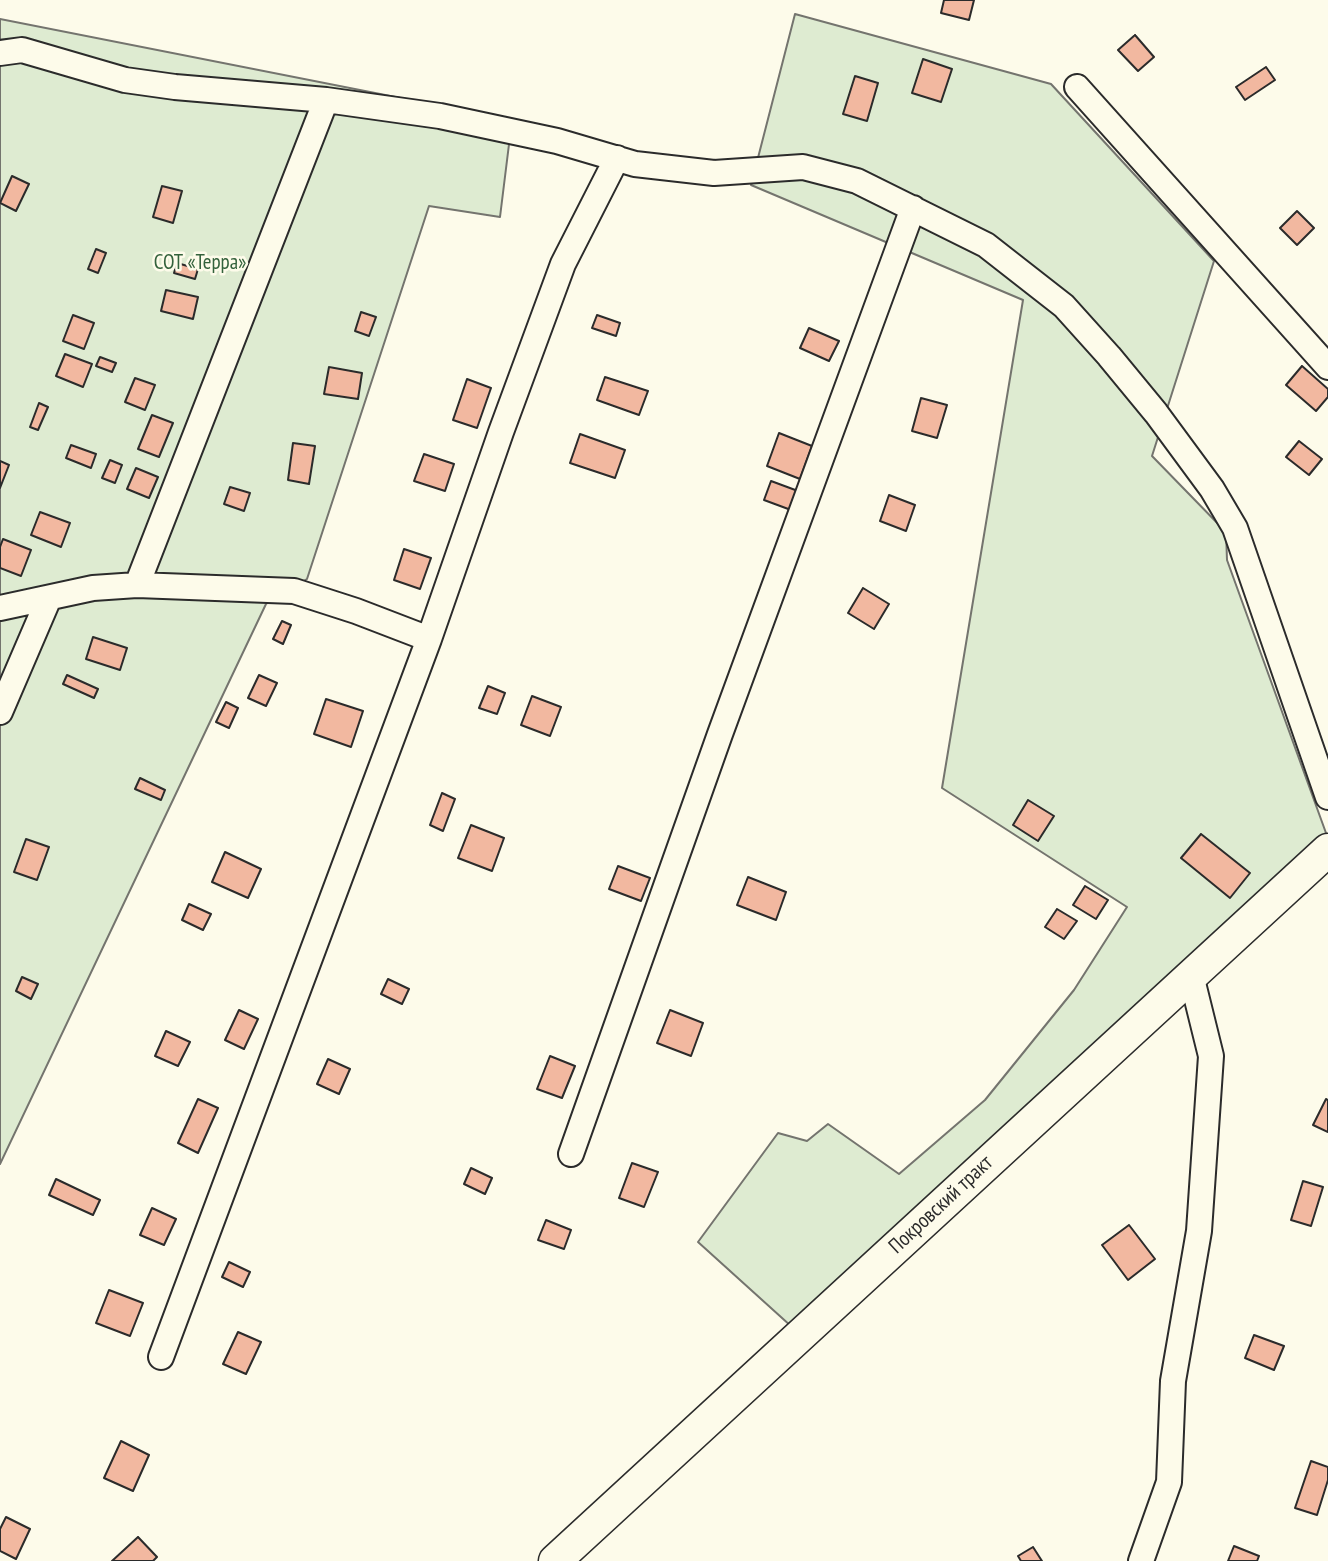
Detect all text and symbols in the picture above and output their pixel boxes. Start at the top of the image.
park label: СОТ «Терра» [154,250,246,276]
street label: Покровский тракт [884,1151,998,1259]

